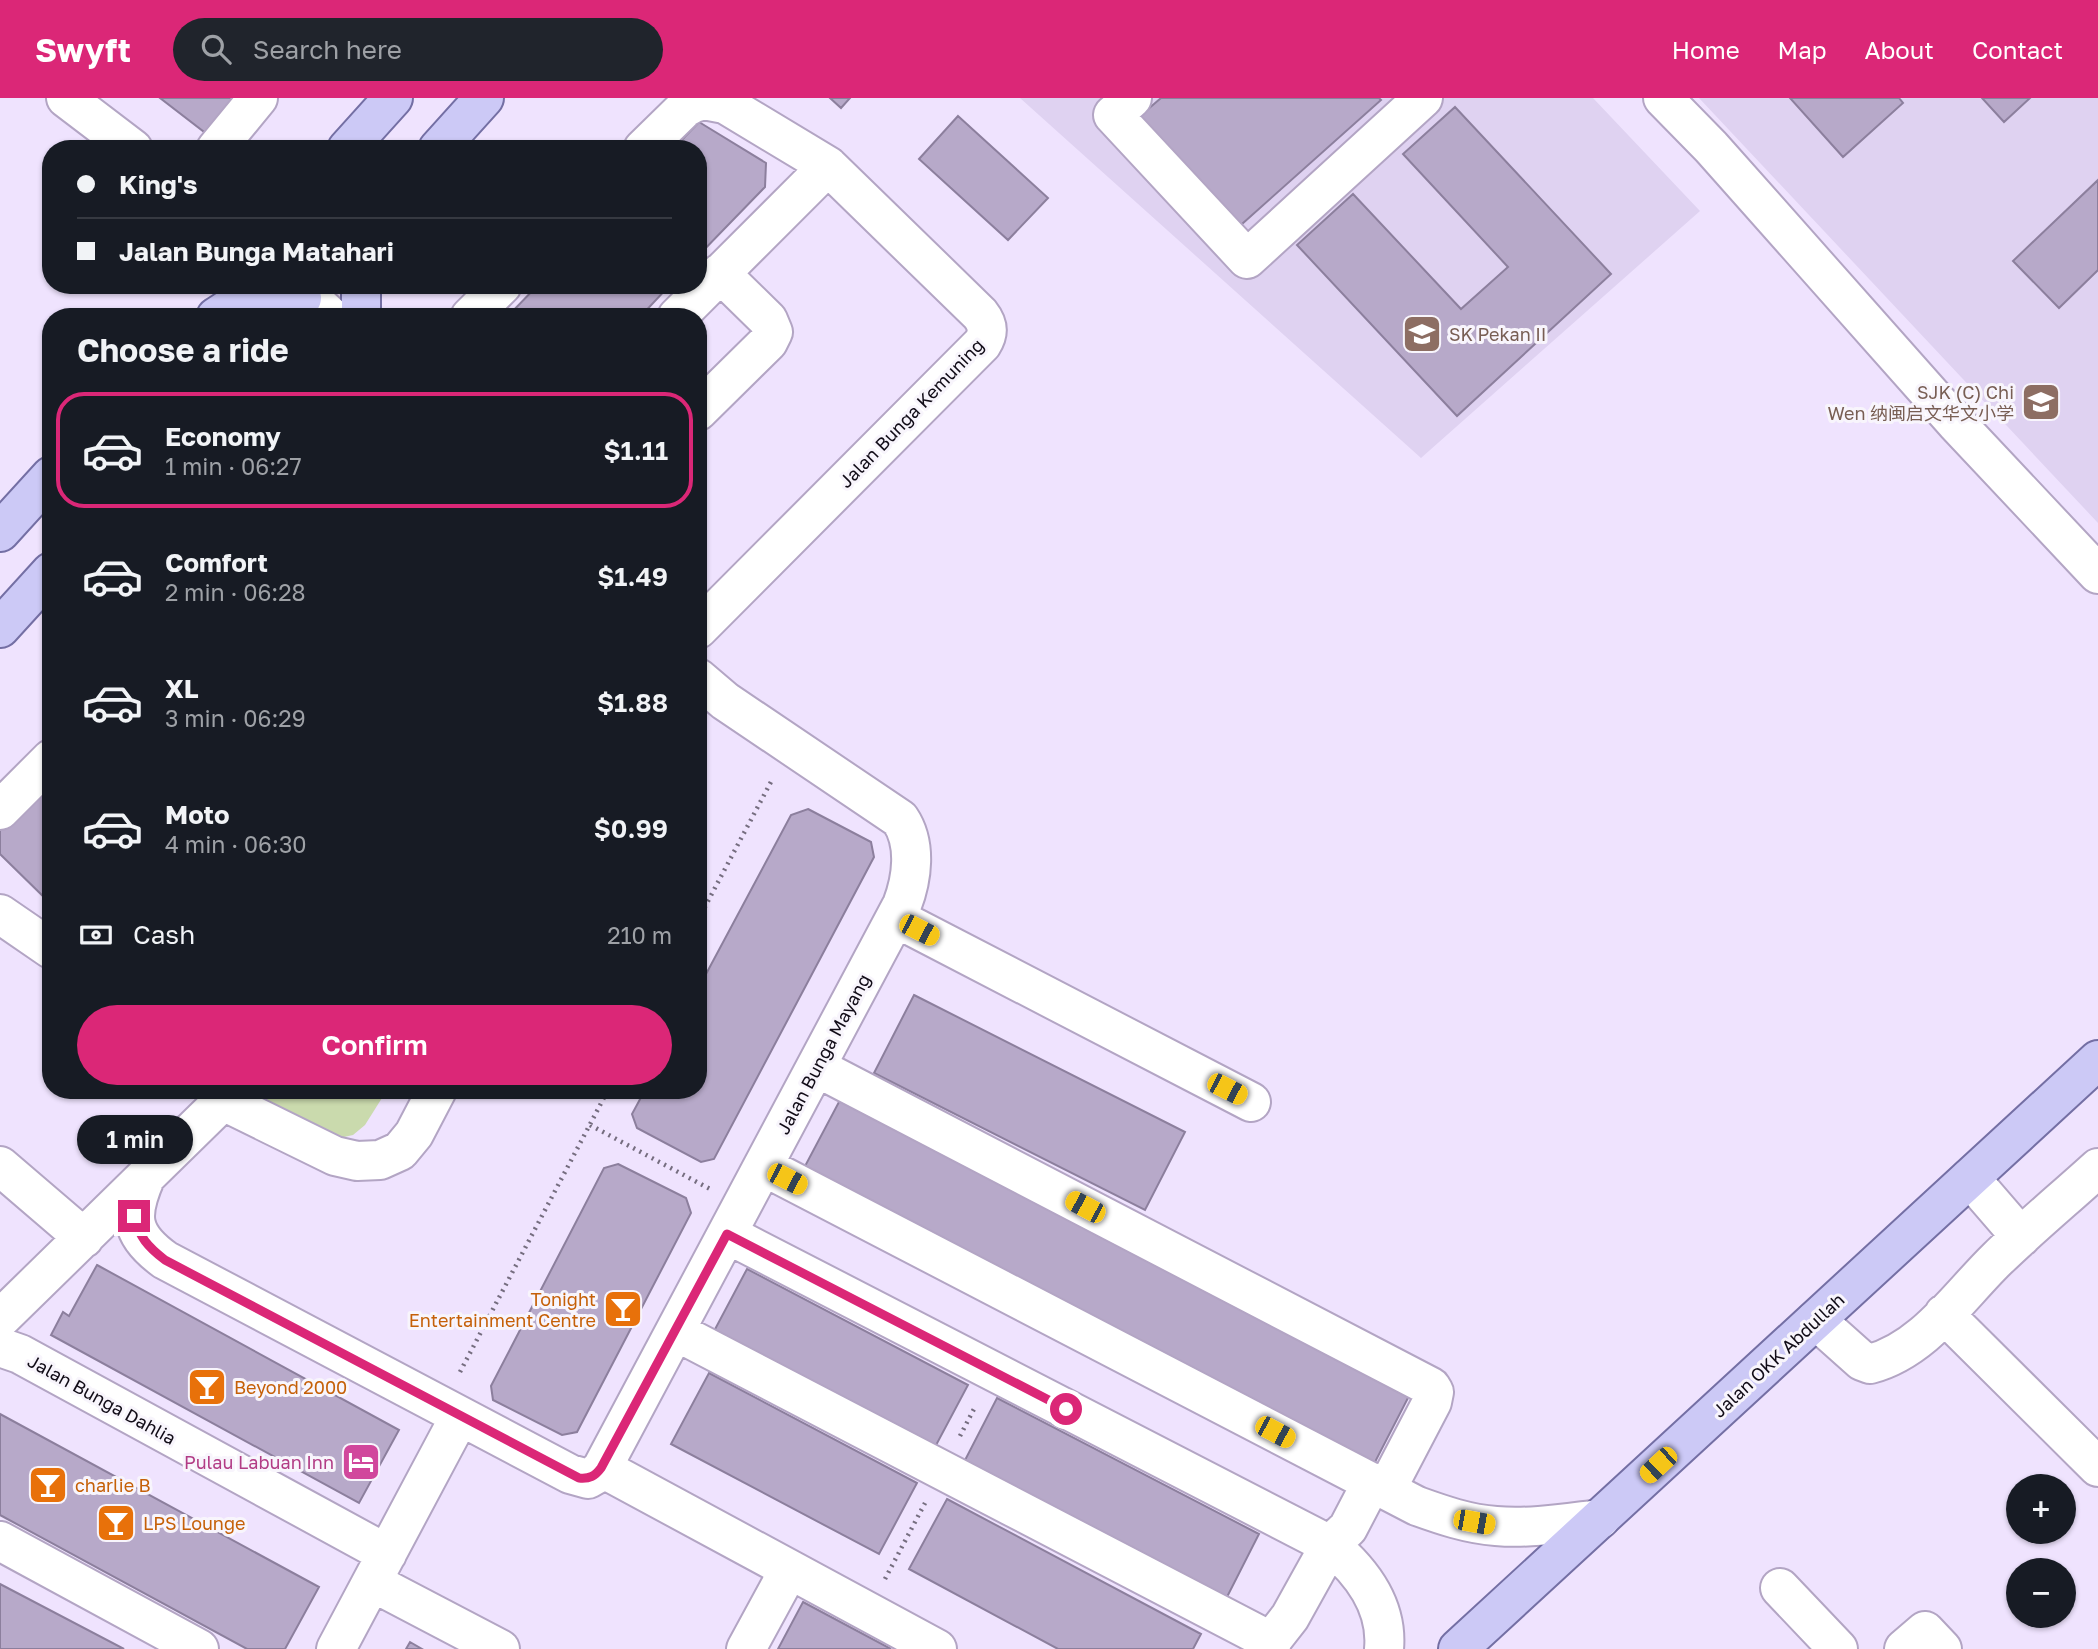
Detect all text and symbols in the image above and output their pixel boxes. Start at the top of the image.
search box [173,18,663,81]
text: Swyft [35,30,131,69]
icon: search [197,30,235,68]
text: Search here [253,34,402,65]
text: Home [1672,35,1740,64]
text: Map [1778,35,1827,64]
text: About [1865,35,1934,64]
text: Contact [1972,35,2063,64]
text: King's [119,169,198,200]
text: Jalan Bunga Matahari [119,236,394,267]
school or university icon: SK Pekan II [1401,313,1443,355]
place label: SK Pekan II [1449,323,1547,345]
text: Choose a ride [77,331,289,369]
street label: Jalan Bunga Kemuning [834,334,988,492]
place label: SJK (C) Chi Wen 纳闽启文华文小学 [1827,381,2014,424]
school or university icon: SJK (C) Chi Wen 纳闽启文华文小学 [2020,381,2062,423]
icon: car [81,419,144,482]
text: Economy [165,421,281,452]
text: $1.11 [603,435,668,466]
text: 1 min · 06:27 [165,452,302,480]
icon: car [81,545,144,608]
text: Comfort [165,547,268,578]
text: $1.49 [597,561,668,592]
text: 2 min · 06:28 [165,578,306,606]
icon: car [81,671,144,734]
text: XL [165,673,199,704]
text: $1.88 [597,687,668,718]
text: 3 min · 06:29 [165,704,306,732]
icon: car [81,797,144,860]
text: Moto [165,799,230,830]
text: $0.99 [594,813,668,844]
text: 4 min · 06:30 [165,830,307,858]
car [896,911,943,949]
icon: cash [77,916,115,954]
text: Cash [133,919,195,950]
text: 210 m [607,921,672,949]
street label: Jalan Bunga Mayang [771,970,875,1138]
button: Confirm [77,1005,672,1085]
car [1204,1070,1251,1108]
callout: 1 min [76,1114,192,1164]
text: 1 min [106,1125,164,1153]
car [764,1160,811,1198]
car [1062,1188,1109,1226]
route end [118,1200,150,1232]
place label: Tonight Entertainment Centre [409,1288,596,1331]
bar icon: Tonight Entertainment Centre [602,1288,644,1330]
street label: Jalan OKK Abdullah [1708,1288,1848,1422]
street label: Jalan Bunga Dahlia [24,1349,180,1449]
bar icon: Beyond 2000 [186,1366,228,1408]
place label: Beyond 2000 [234,1376,347,1398]
route start [1050,1393,1082,1425]
car [1252,1413,1299,1451]
hotel icon: Pulau Labuan Inn [340,1441,382,1483]
car [1636,1443,1681,1487]
place label: Pulau Labuan Inn [184,1451,334,1473]
bar icon: charlie B [27,1464,69,1506]
place label: charlie B [75,1474,151,1496]
map controls [2006,1474,2076,1628]
button: + [2006,1474,2076,1544]
bar icon: LPS Lounge [95,1502,137,1544]
car [1452,1508,1497,1536]
place label: LPS Lounge [143,1512,245,1534]
button: − [2006,1558,2076,1628]

